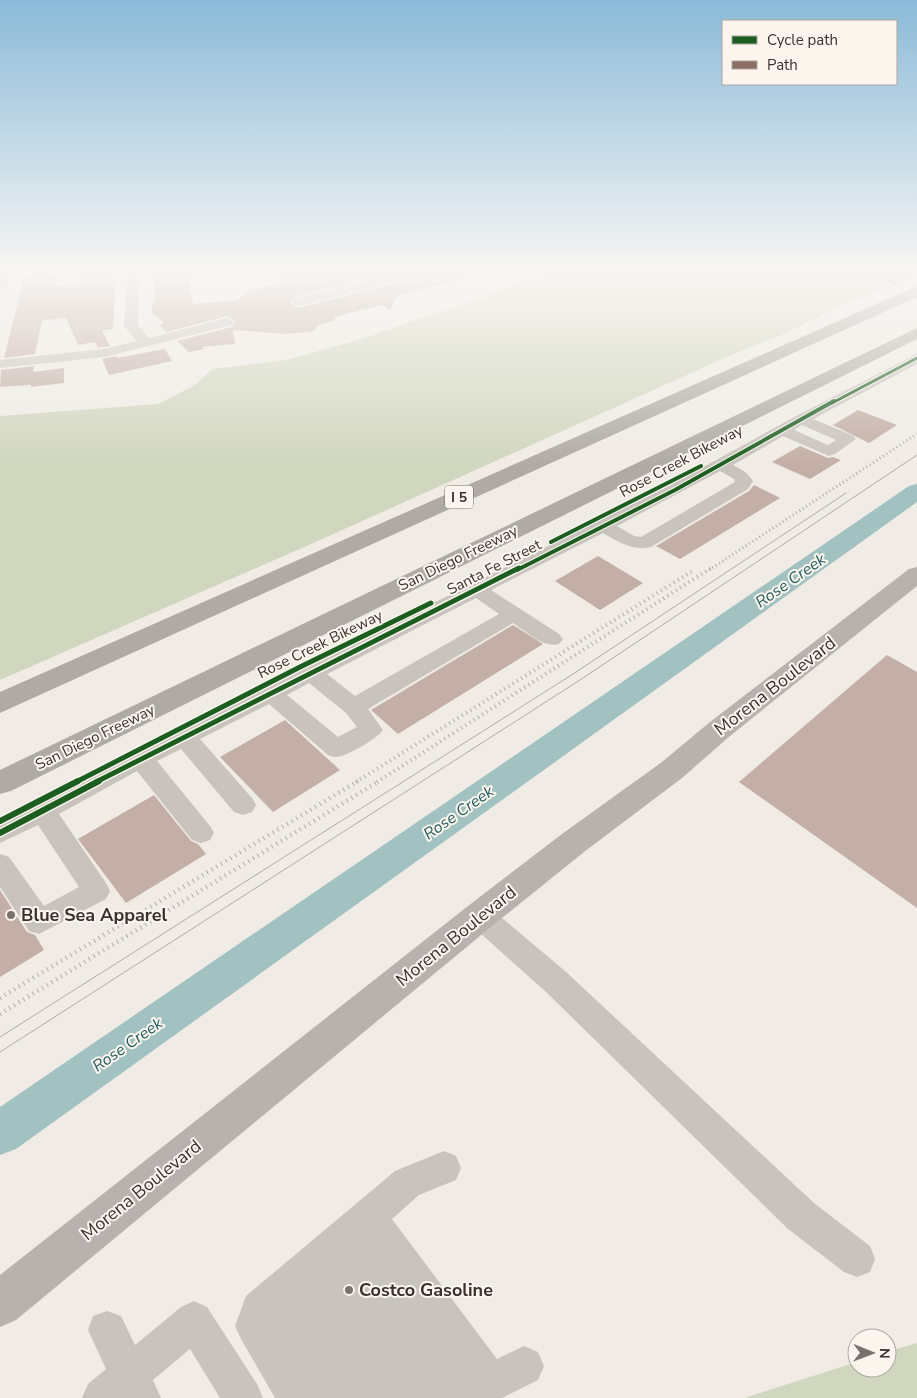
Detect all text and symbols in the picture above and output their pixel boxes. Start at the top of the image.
legend [722,20,897,85]
text: Cycle path [767,30,838,50]
text: Path [767,55,798,75]
street label: Rose Creek Bikeway [616,420,746,502]
road number: I 5 [445,486,473,508]
street label: San Diego Freeway [395,520,521,596]
street label: Santa Fe Street [443,534,545,599]
water label: Rose Creek [751,548,831,613]
street label: Rose Creek Bikeway [254,605,386,683]
street label: Morena Boulevard [709,631,841,741]
street label: San Diego Freeway [32,699,158,775]
water label: Rose Creek [419,780,499,845]
street label: Morena Boulevard [391,880,521,992]
place label: Blue Sea Apparel [21,903,167,927]
marker: Blue Sea Apparel [5,909,17,921]
water label: Rose Creek [88,1012,168,1077]
street label: Morena Boulevard [76,1134,206,1246]
place label: Costco Gasoline [359,1278,493,1302]
marker: Costco Gasoline [343,1284,355,1296]
north arrow [847,1328,897,1378]
text: N [875,1348,894,1359]

